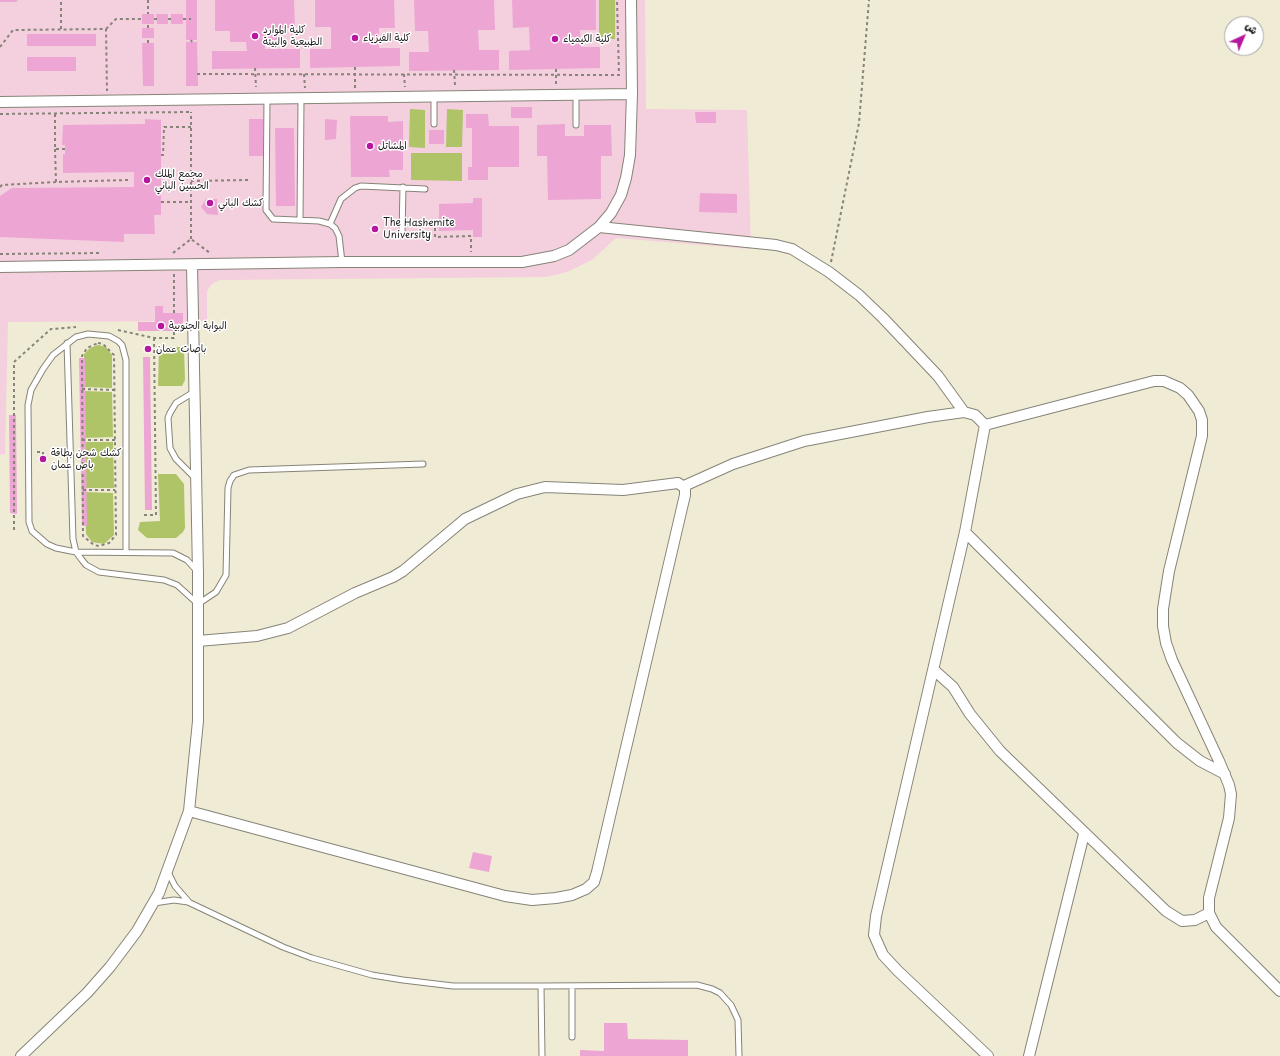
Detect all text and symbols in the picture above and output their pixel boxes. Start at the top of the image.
north arrow [1224,16,1264,56]
text: ش [1242,17,1262,38]
place label: كلية الموارد الطبيعية والبيئة [263,24,322,48]
marker: كلية الموارد الطبيعية والبيئة [250,31,260,41]
place label: كلية الفيزياء [363,32,410,44]
marker: كلية الفيزياء [350,33,360,43]
place label: كلية الكيمياء [563,33,611,45]
marker: كلية الكيمياء [550,34,560,44]
place label: المشاتل [378,140,407,152]
marker: المشاتل [365,141,375,151]
place label: مجمع الملك الحسين الباني [155,168,209,192]
marker: مجمع الملك الحسين الباني [142,175,152,185]
place label: كشك الباني [218,197,264,209]
marker: كشك الباني [205,198,215,208]
place label: The Hashemite University [383,217,454,240]
marker: The Hashemite University [370,224,380,234]
place label: البوابة الجنوبية [169,320,227,332]
marker: البوابة الجنوبية [156,321,166,331]
place label: باصات عمان [156,343,206,355]
marker: باصات عمان [143,344,153,354]
place label: كشك شحن بطاقة باص عمان [51,447,122,470]
marker: كشك شحن بطاقة باص عمان [38,454,48,464]

